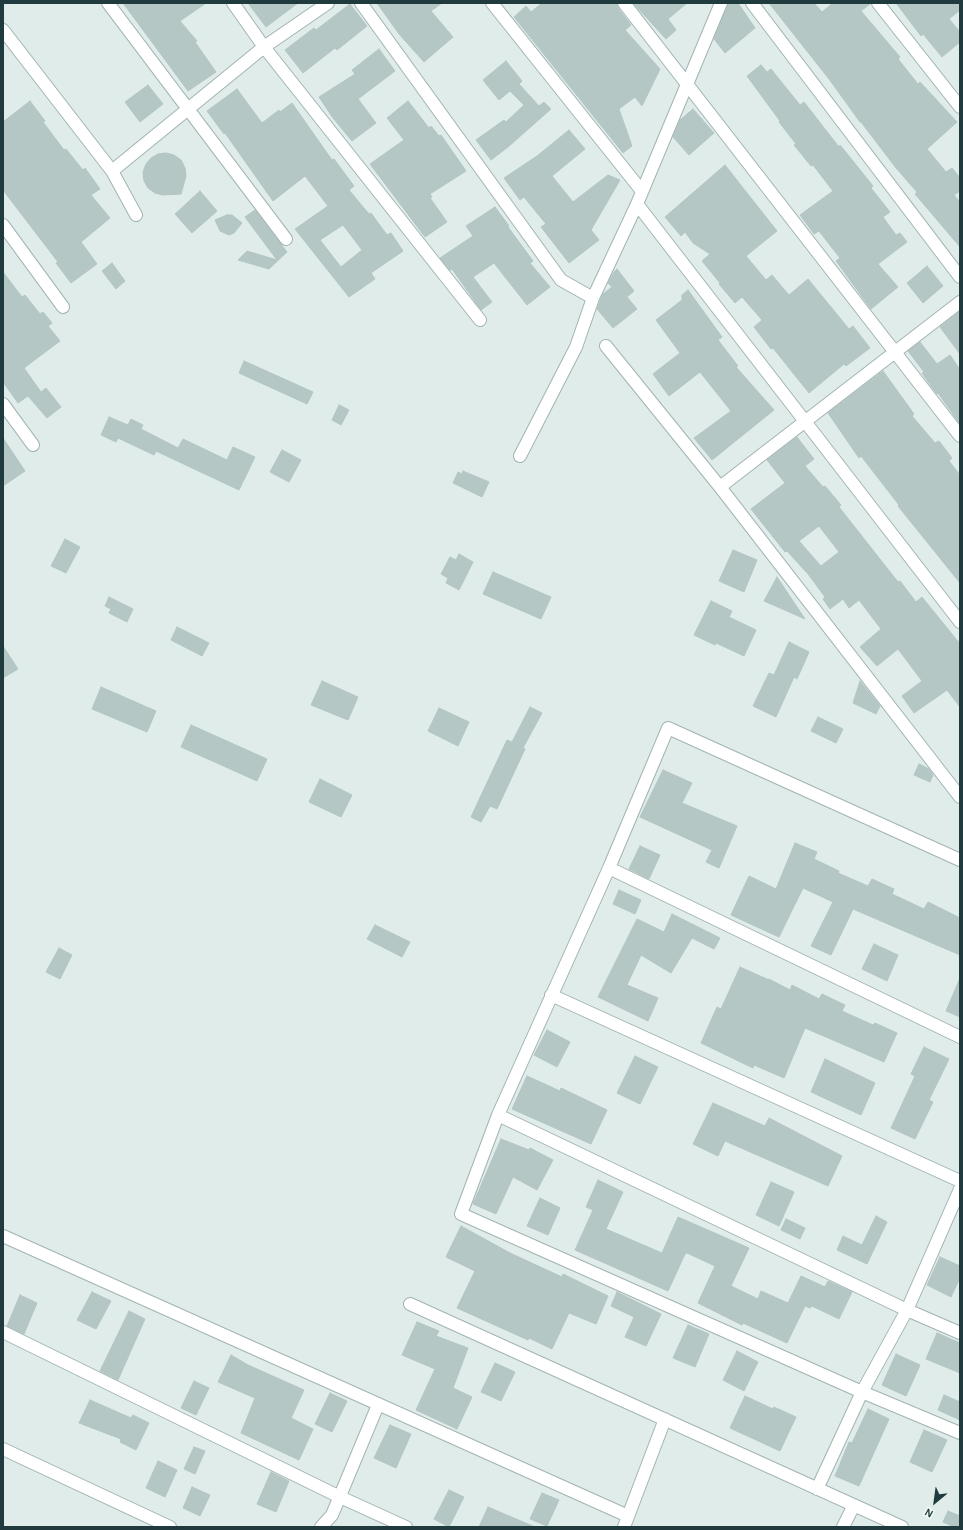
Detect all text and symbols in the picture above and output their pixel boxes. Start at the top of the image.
north arrow [915,1482,955,1522]
text: N [923,1506,935,1520]

